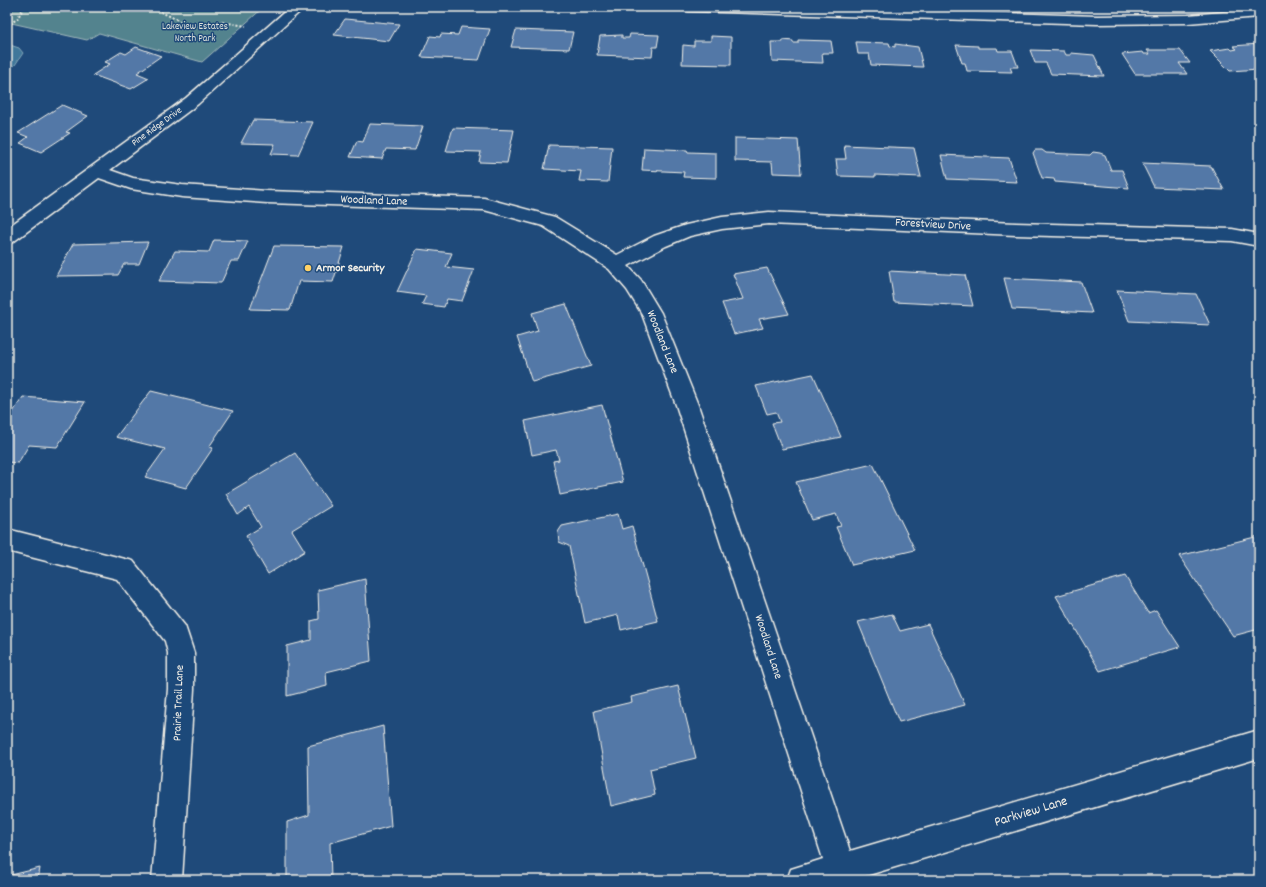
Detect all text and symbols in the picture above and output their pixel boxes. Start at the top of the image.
park label: Lakeview Estates North Park [162,20,228,46]
street label: Pine Ridge Drive [129,104,186,150]
street label: Woodland Lane [340,191,408,211]
street label: Forestview Drive [895,215,971,235]
place label: Armor Security [316,260,385,277]
marker: Armor Security [303,263,313,273]
street label: Woodland Lane [642,308,682,376]
street label: Woodland Lane [750,613,786,681]
street label: Prairie Trail Lane [169,665,189,741]
street label: Parkview Lane [992,791,1070,833]

